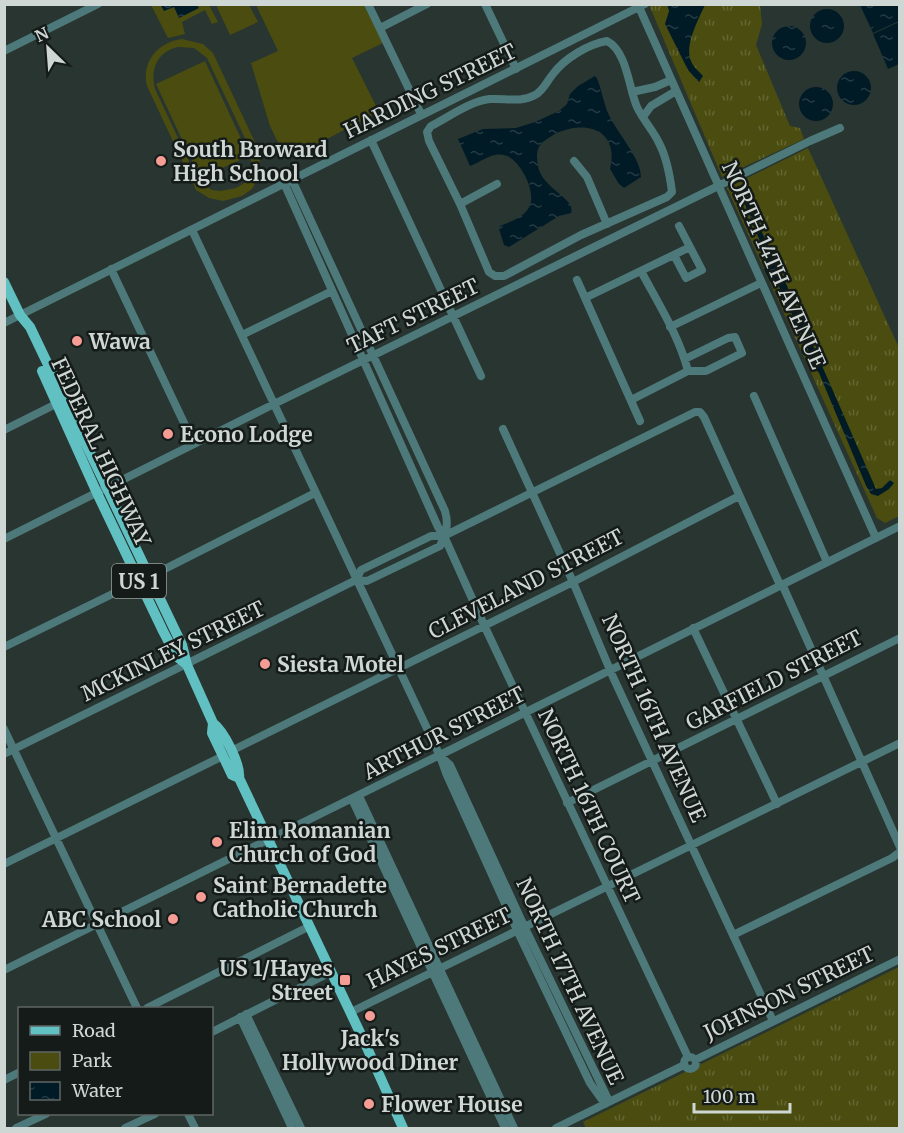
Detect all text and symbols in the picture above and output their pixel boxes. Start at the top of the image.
north arrow [18,18,78,78]
text: N [32,23,52,46]
street label: HARDING STREET [339,37,521,144]
place label: South Broward High School [173,136,327,187]
marker: South Broward High School [154,154,168,168]
street label: NORTH 14TH AVENUE [716,157,832,373]
street label: TAFT STREET [342,272,484,360]
place label: Wawa [88,328,151,355]
marker: Wawa [70,334,84,348]
street label: FEDERAL HIGHWAY [45,353,157,551]
place label: Econo Lodge [180,421,313,448]
marker: Econo Lodge [161,427,175,441]
street label: CLEVELAND STREET [424,523,629,645]
road number: US 1 [112,564,166,598]
street label: MCKINLEY STREET [77,595,270,707]
street label: NORTH 16TH AVENUE [596,610,712,827]
street label: GARFIELD STREET [681,624,867,736]
place label: Siesta Motel [277,651,404,678]
marker: Siesta Motel [258,657,272,671]
street label: ARTHUR STREET [358,680,530,786]
street label: NORTH 16TH COURT [532,704,646,908]
place label: Elim Romanian Church of God [229,817,390,868]
marker: Elim Romanian Church of God [210,835,224,849]
place label: Saint Bernadette Catholic Church [213,872,387,923]
street label: NORTH 17TH AVENUE [510,873,630,1089]
marker: Saint Bernadette Catholic Church [194,890,208,904]
street label: HAYES STREET [362,901,516,995]
place label: ABC School [41,906,161,933]
marker: ABC School [166,912,180,926]
street label: JOHNSON STREET [698,940,879,1046]
place label: US 1/Hayes Street [220,955,334,1006]
marker: US 1/Hayes Street [338,973,352,987]
legend [18,1007,213,1115]
marker: Jack's Hollywood Diner [363,1009,377,1023]
text: Road [72,1019,116,1042]
place label: Jack's Hollywood Diner [282,1025,458,1076]
text: Park [72,1049,113,1072]
scale bar [694,1076,790,1114]
text: Water [71,1079,123,1102]
text: 100 m [703,1085,756,1108]
place label: Flower House [381,1091,523,1118]
marker: Flower House [362,1097,376,1111]

